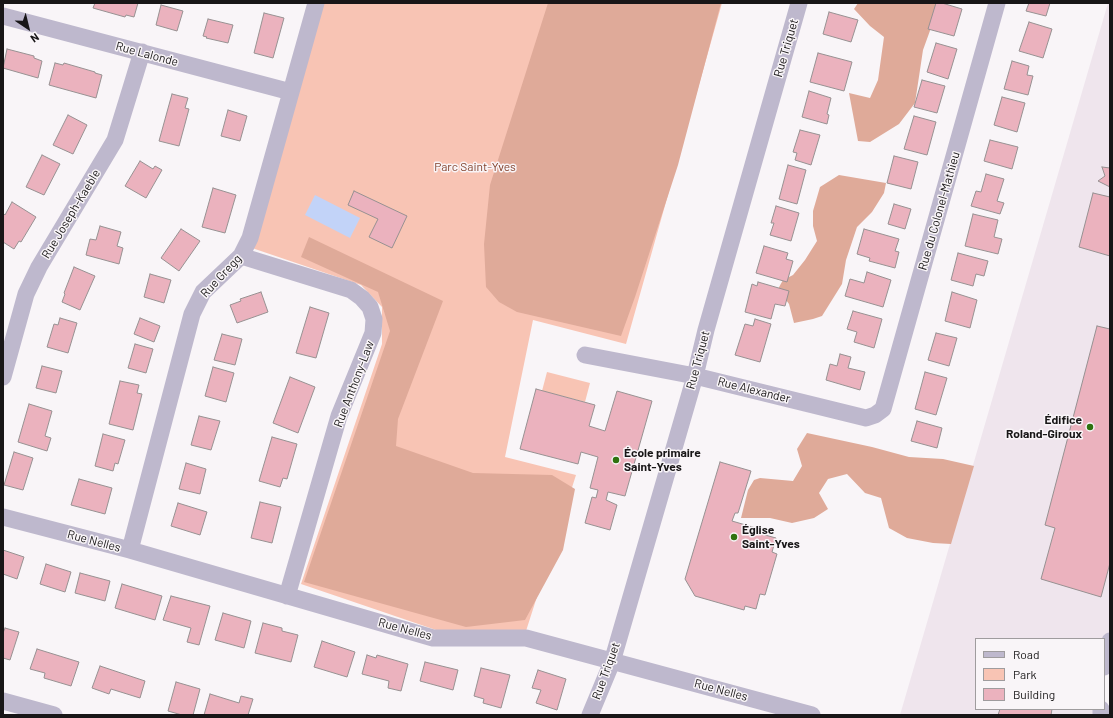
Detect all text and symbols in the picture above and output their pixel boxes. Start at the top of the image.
north arrow [8,8,48,48]
street label: Rue Triquet [771,17,801,79]
text: N [28,31,42,46]
street label: Rue Lalonde [114,39,180,69]
street label: Rue du Colonel-Mathieu [915,150,963,272]
park label: Parc Saint-Yves [434,160,516,174]
street label: Rue Joseph-Kaeble [39,167,103,261]
street label: Rue Gregg [198,252,244,300]
street label: Rue Triquet [683,329,713,391]
street label: Rue Anthony-Law [331,339,377,429]
street label: Rue Alexander [716,374,792,406]
place label: Édifice Roland-Giroux [1006,413,1082,441]
marker: Édifice Roland-Giroux [1085,422,1095,432]
place label: École primaire Saint-Yves [624,446,701,474]
marker: École primaire Saint-Yves [611,455,621,465]
place label: Église Saint-Yves [742,523,800,551]
street label: Rue Nelles [66,527,122,555]
marker: Église Saint-Yves [729,532,739,542]
street label: Rue Nelles [377,615,433,643]
legend [975,638,1105,710]
street label: Rue Triquet [589,640,623,702]
text: Road [1013,647,1040,661]
text: Park [1013,667,1037,681]
street label: Rue Nelles [693,676,749,704]
text: Building [1013,687,1055,701]

